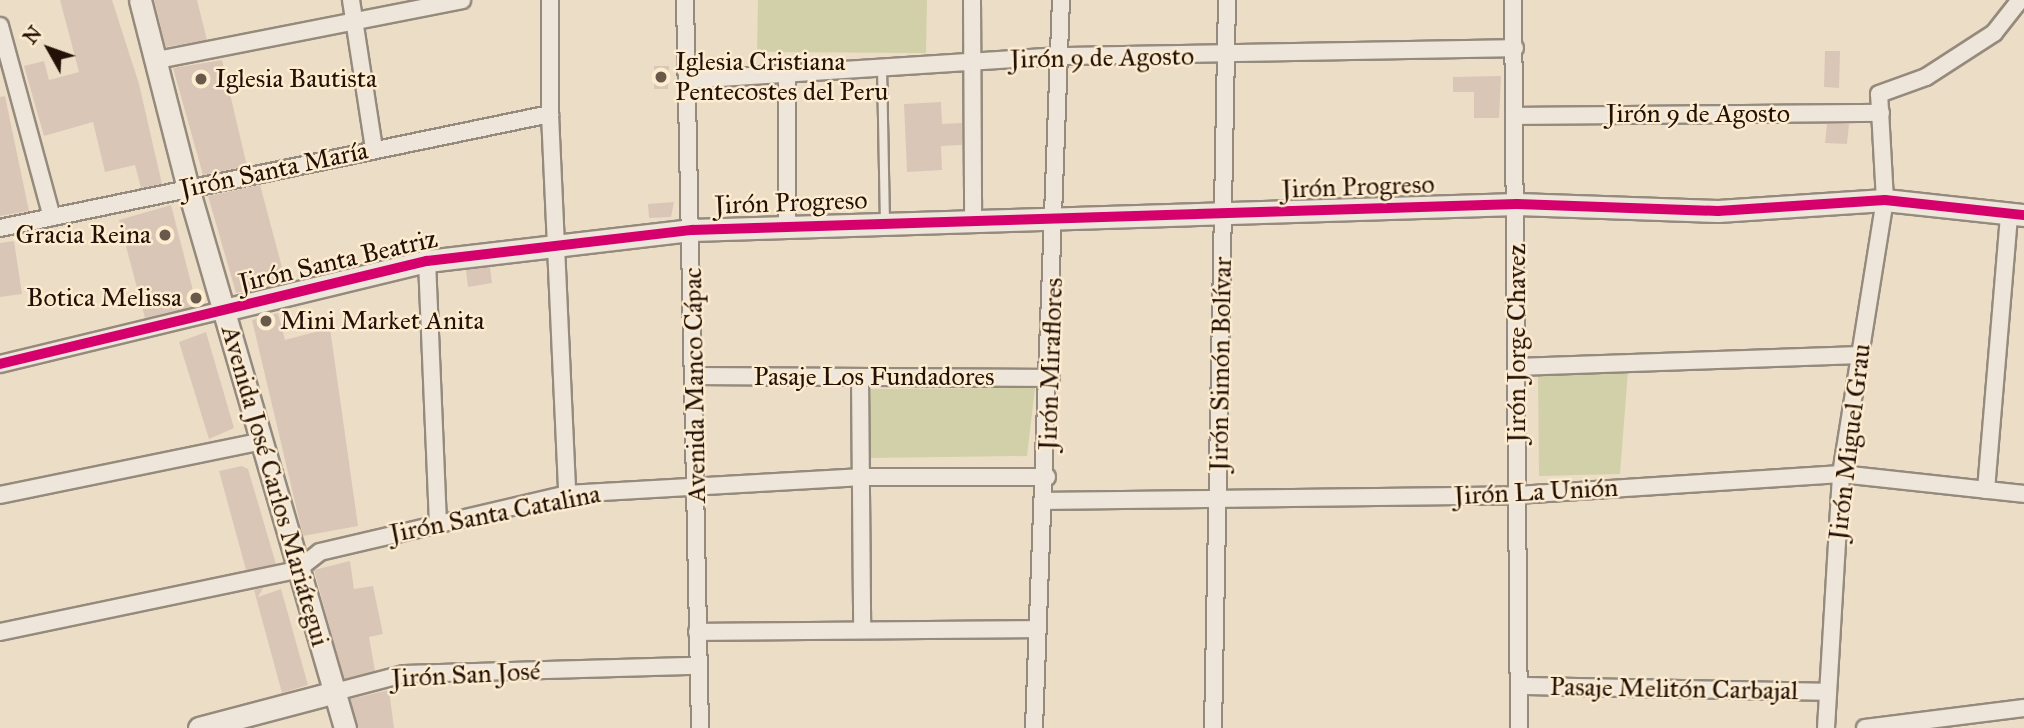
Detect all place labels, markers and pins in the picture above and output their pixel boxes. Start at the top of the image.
place label: Iglesia Cristiana Pentecostes del Peru [675,46,888,108]
place label: Iglesia Bautista [215,63,377,95]
marker: Iglesia Cristiana Pentecostes del Peru [653,69,669,85]
marker: Iglesia Bautista [193,71,209,87]
place label: Gracia Reina [15,219,151,251]
marker: Gracia Reina [157,227,173,243]
place label: Botica Melissa [26,282,182,314]
marker: Botica Melissa [188,290,204,306]
place label: Mini Market Anita [280,305,484,337]
marker: Mini Market Anita [258,313,274,329]

